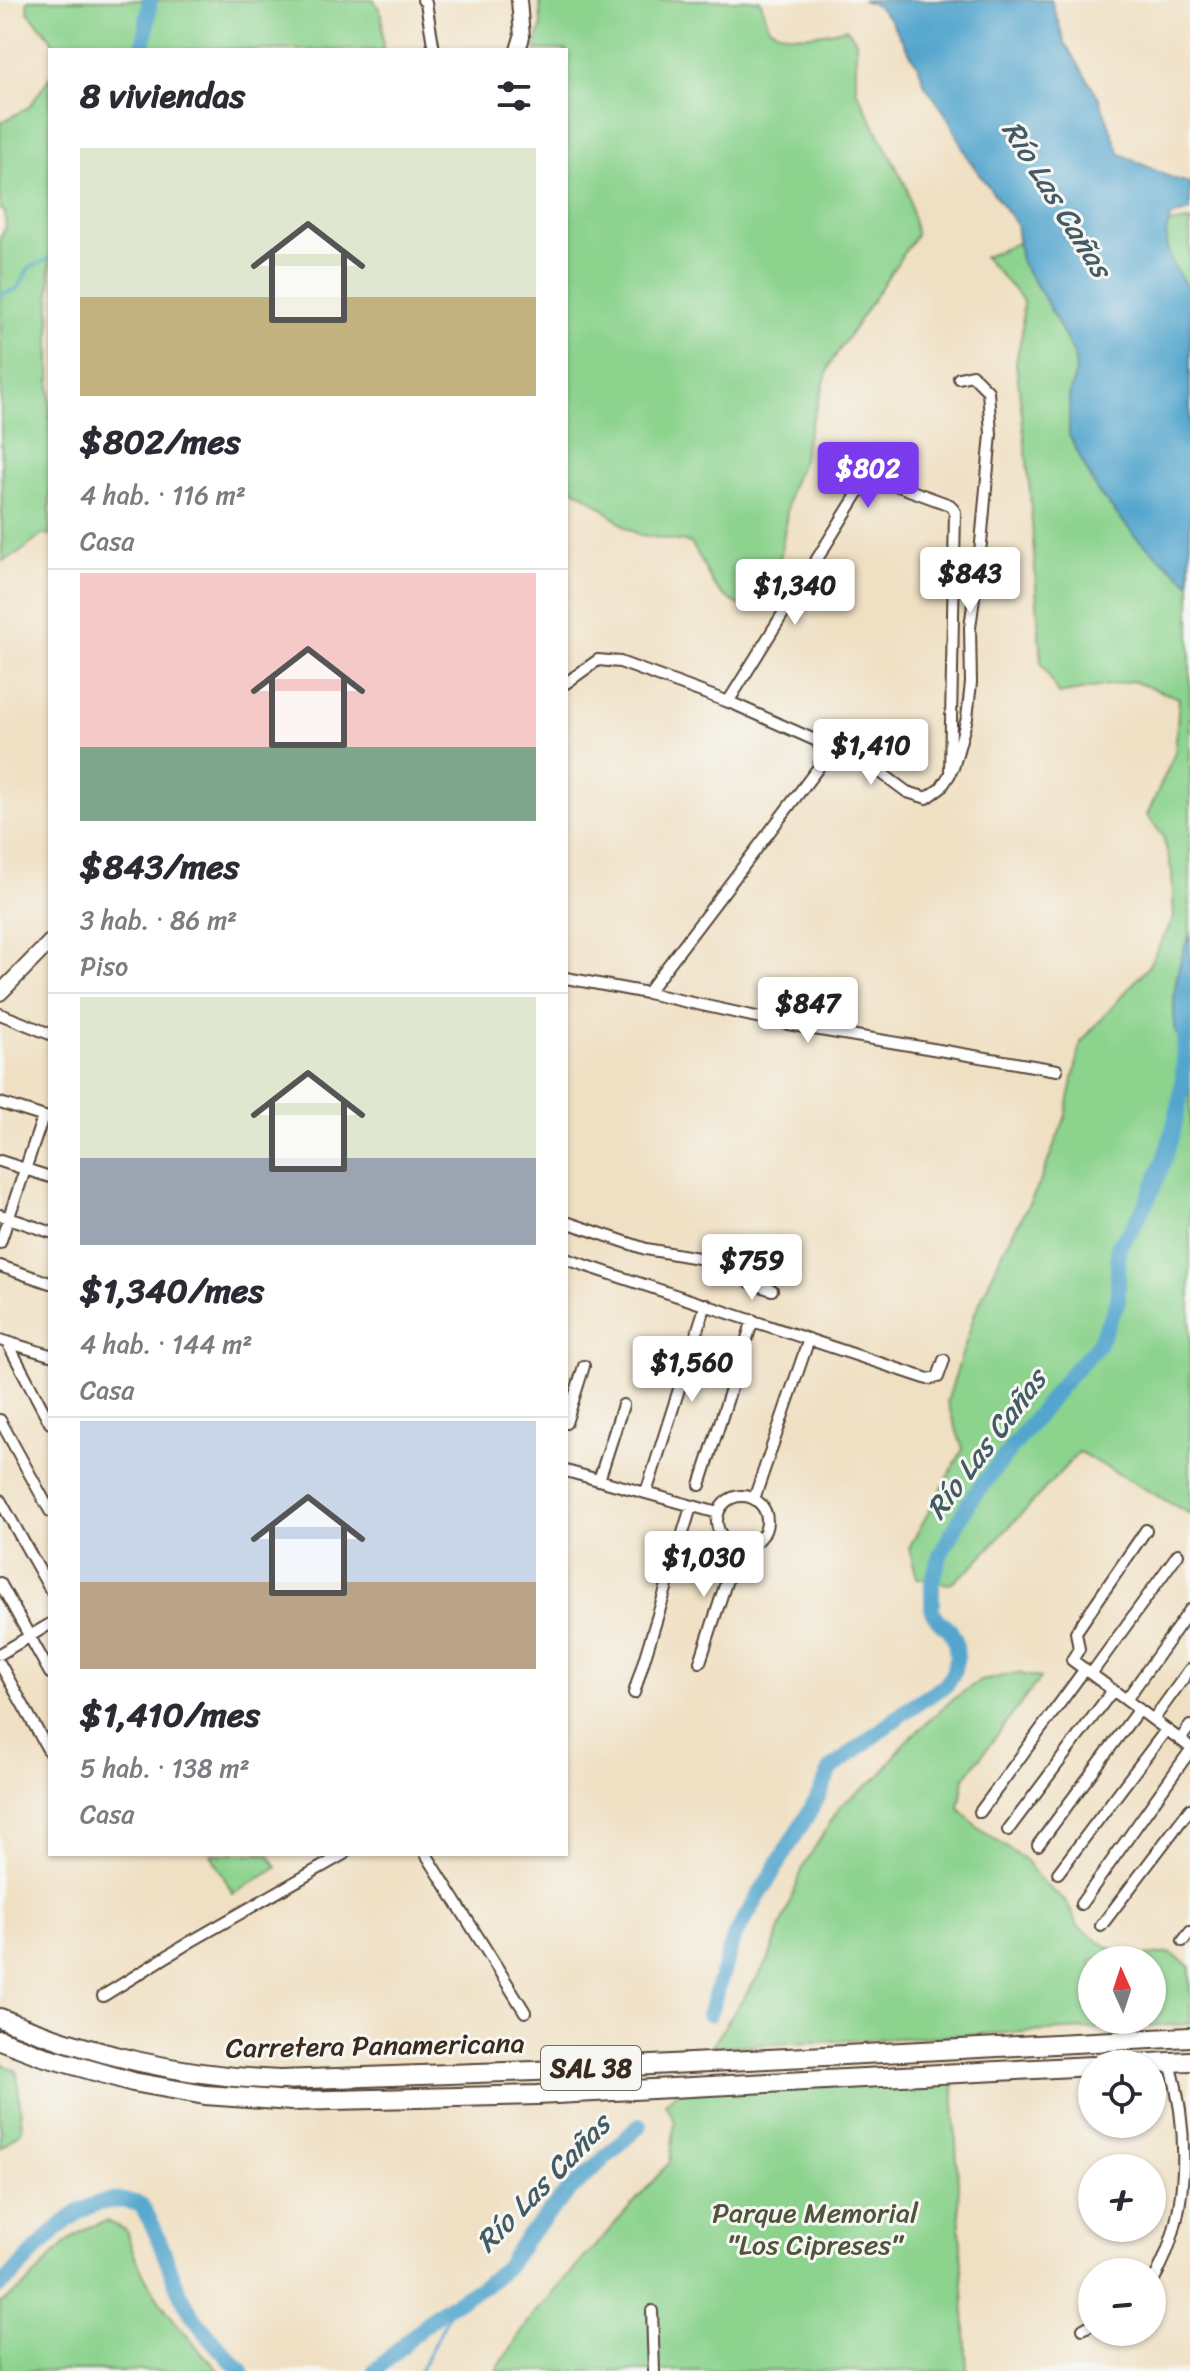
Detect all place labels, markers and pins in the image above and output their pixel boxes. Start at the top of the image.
pin: $802 [821,442,915,510]
pin: $843 [923,547,1017,615]
pin: $1,340 [730,559,860,627]
pin: $1,410 [806,719,936,787]
pin: $847 [761,977,855,1045]
pin: $759 [705,1234,799,1302]
pin: $1,560 [627,1336,757,1404]
pin: $1,030 [639,1531,769,1599]

